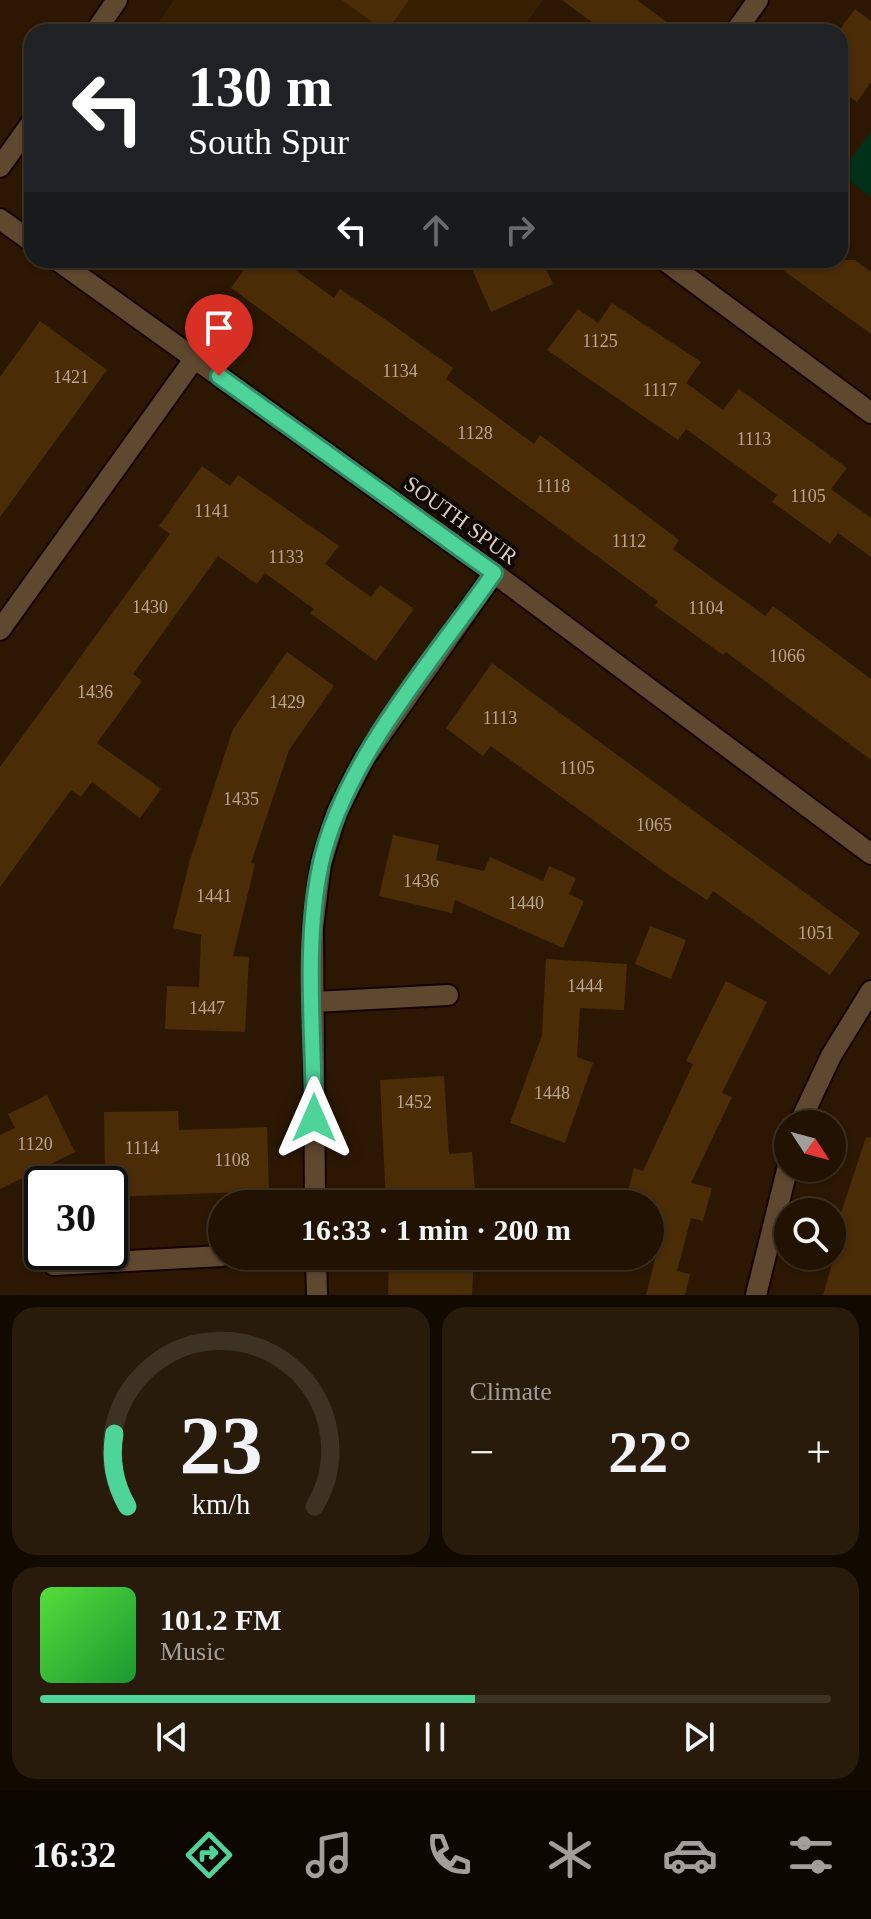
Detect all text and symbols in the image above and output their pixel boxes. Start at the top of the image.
icon: left [56,56,160,160]
text: 130 m [188,56,333,118]
text: South Spur [188,122,349,162]
icon: left [330,208,374,252]
icon: ahead [414,208,458,252]
icon: right [498,208,542,252]
pin [185,294,253,376]
icon: arrive [197,306,241,350]
house number: 1125 [582,331,618,351]
house number: 1134 [382,361,418,381]
house number: 1421 [53,367,89,387]
house number: 1117 [643,380,677,400]
house number: 1128 [457,423,493,443]
house number: 1113 [737,429,771,449]
street label: SOUTH SPUR [399,471,523,570]
house number: 1118 [536,476,570,496]
house number: 1105 [790,486,826,506]
house number: 1141 [194,501,230,521]
house number: 1112 [612,531,646,551]
house number: 1133 [268,547,304,567]
house number: 1430 [132,597,168,617]
house number: 1104 [688,598,724,618]
house number: 1066 [769,646,805,666]
house number: 1436 [77,682,113,702]
house number: 1429 [269,692,305,712]
house number: 1113 [483,708,517,728]
house number: 1105 [559,758,595,778]
house number: 1435 [223,789,259,809]
house number: 1065 [636,815,672,835]
house number: 1436 [403,871,439,891]
house number: 1441 [196,886,232,906]
house number: 1440 [508,893,544,913]
house number: 1051 [798,923,834,943]
house number: 1444 [567,976,603,996]
house number: 1447 [189,998,225,1018]
position arrow [272,1076,356,1160]
house number: 1448 [534,1083,570,1103]
house number: 1452 [396,1092,432,1112]
north arrow [774,1110,846,1182]
map controls [774,1110,846,1270]
house number: 1120 [17,1134,53,1154]
house number: 1114 [125,1138,159,1158]
house number: 1108 [214,1150,250,1170]
speed limit sign: 30 [24,1166,128,1270]
button: search [774,1198,846,1270]
text: 16:33 · 1 min · 200 m [301,1213,571,1246]
text: Climate [470,1377,552,1406]
text: 23 [179,1399,262,1491]
text: 22° [608,1419,692,1485]
text: − [470,1428,494,1477]
text: + [806,1428,831,1477]
text: km/h [191,1489,250,1520]
text: 101.2 FM [160,1603,282,1636]
text: Music [160,1637,225,1666]
icon: previous [150,1715,194,1759]
icon: pause [413,1715,457,1759]
icon: next [677,1715,721,1759]
icon: directions [181,1827,237,1883]
icon: music [301,1827,357,1883]
icon: phone [421,1827,477,1883]
icon: climate [542,1827,598,1883]
icon: car [662,1827,718,1883]
icon: filters [783,1827,839,1883]
text: 16:32 [32,1835,116,1875]

